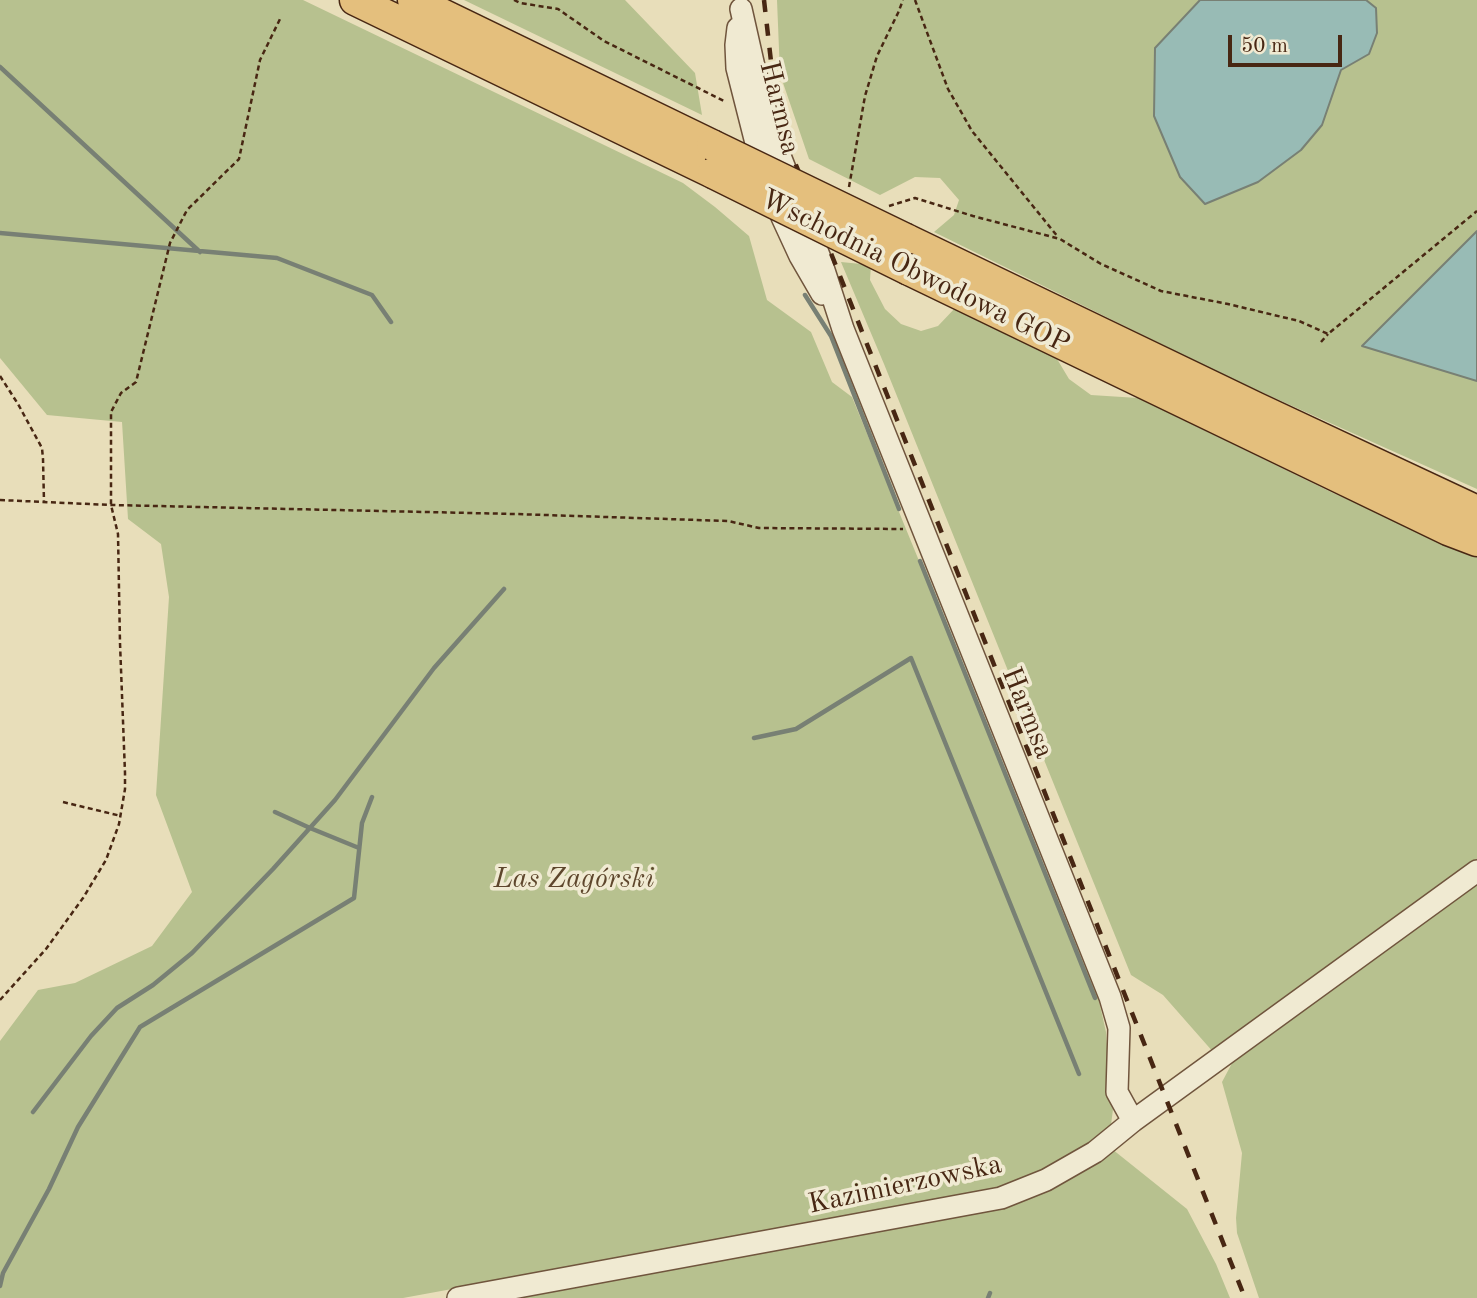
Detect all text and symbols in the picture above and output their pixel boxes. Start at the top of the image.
scale bar [1232,21,1346,65]
text: 50 m [1241,36,1288,57]
street label: Harmsa [751,58,807,158]
street label: Wschodnia Obwodowa GOP [755,182,1075,362]
street label: Harmsa [994,662,1060,764]
park label: Las Zagórski [494,863,654,897]
street label: Kazimierzowska [805,1148,1005,1222]

